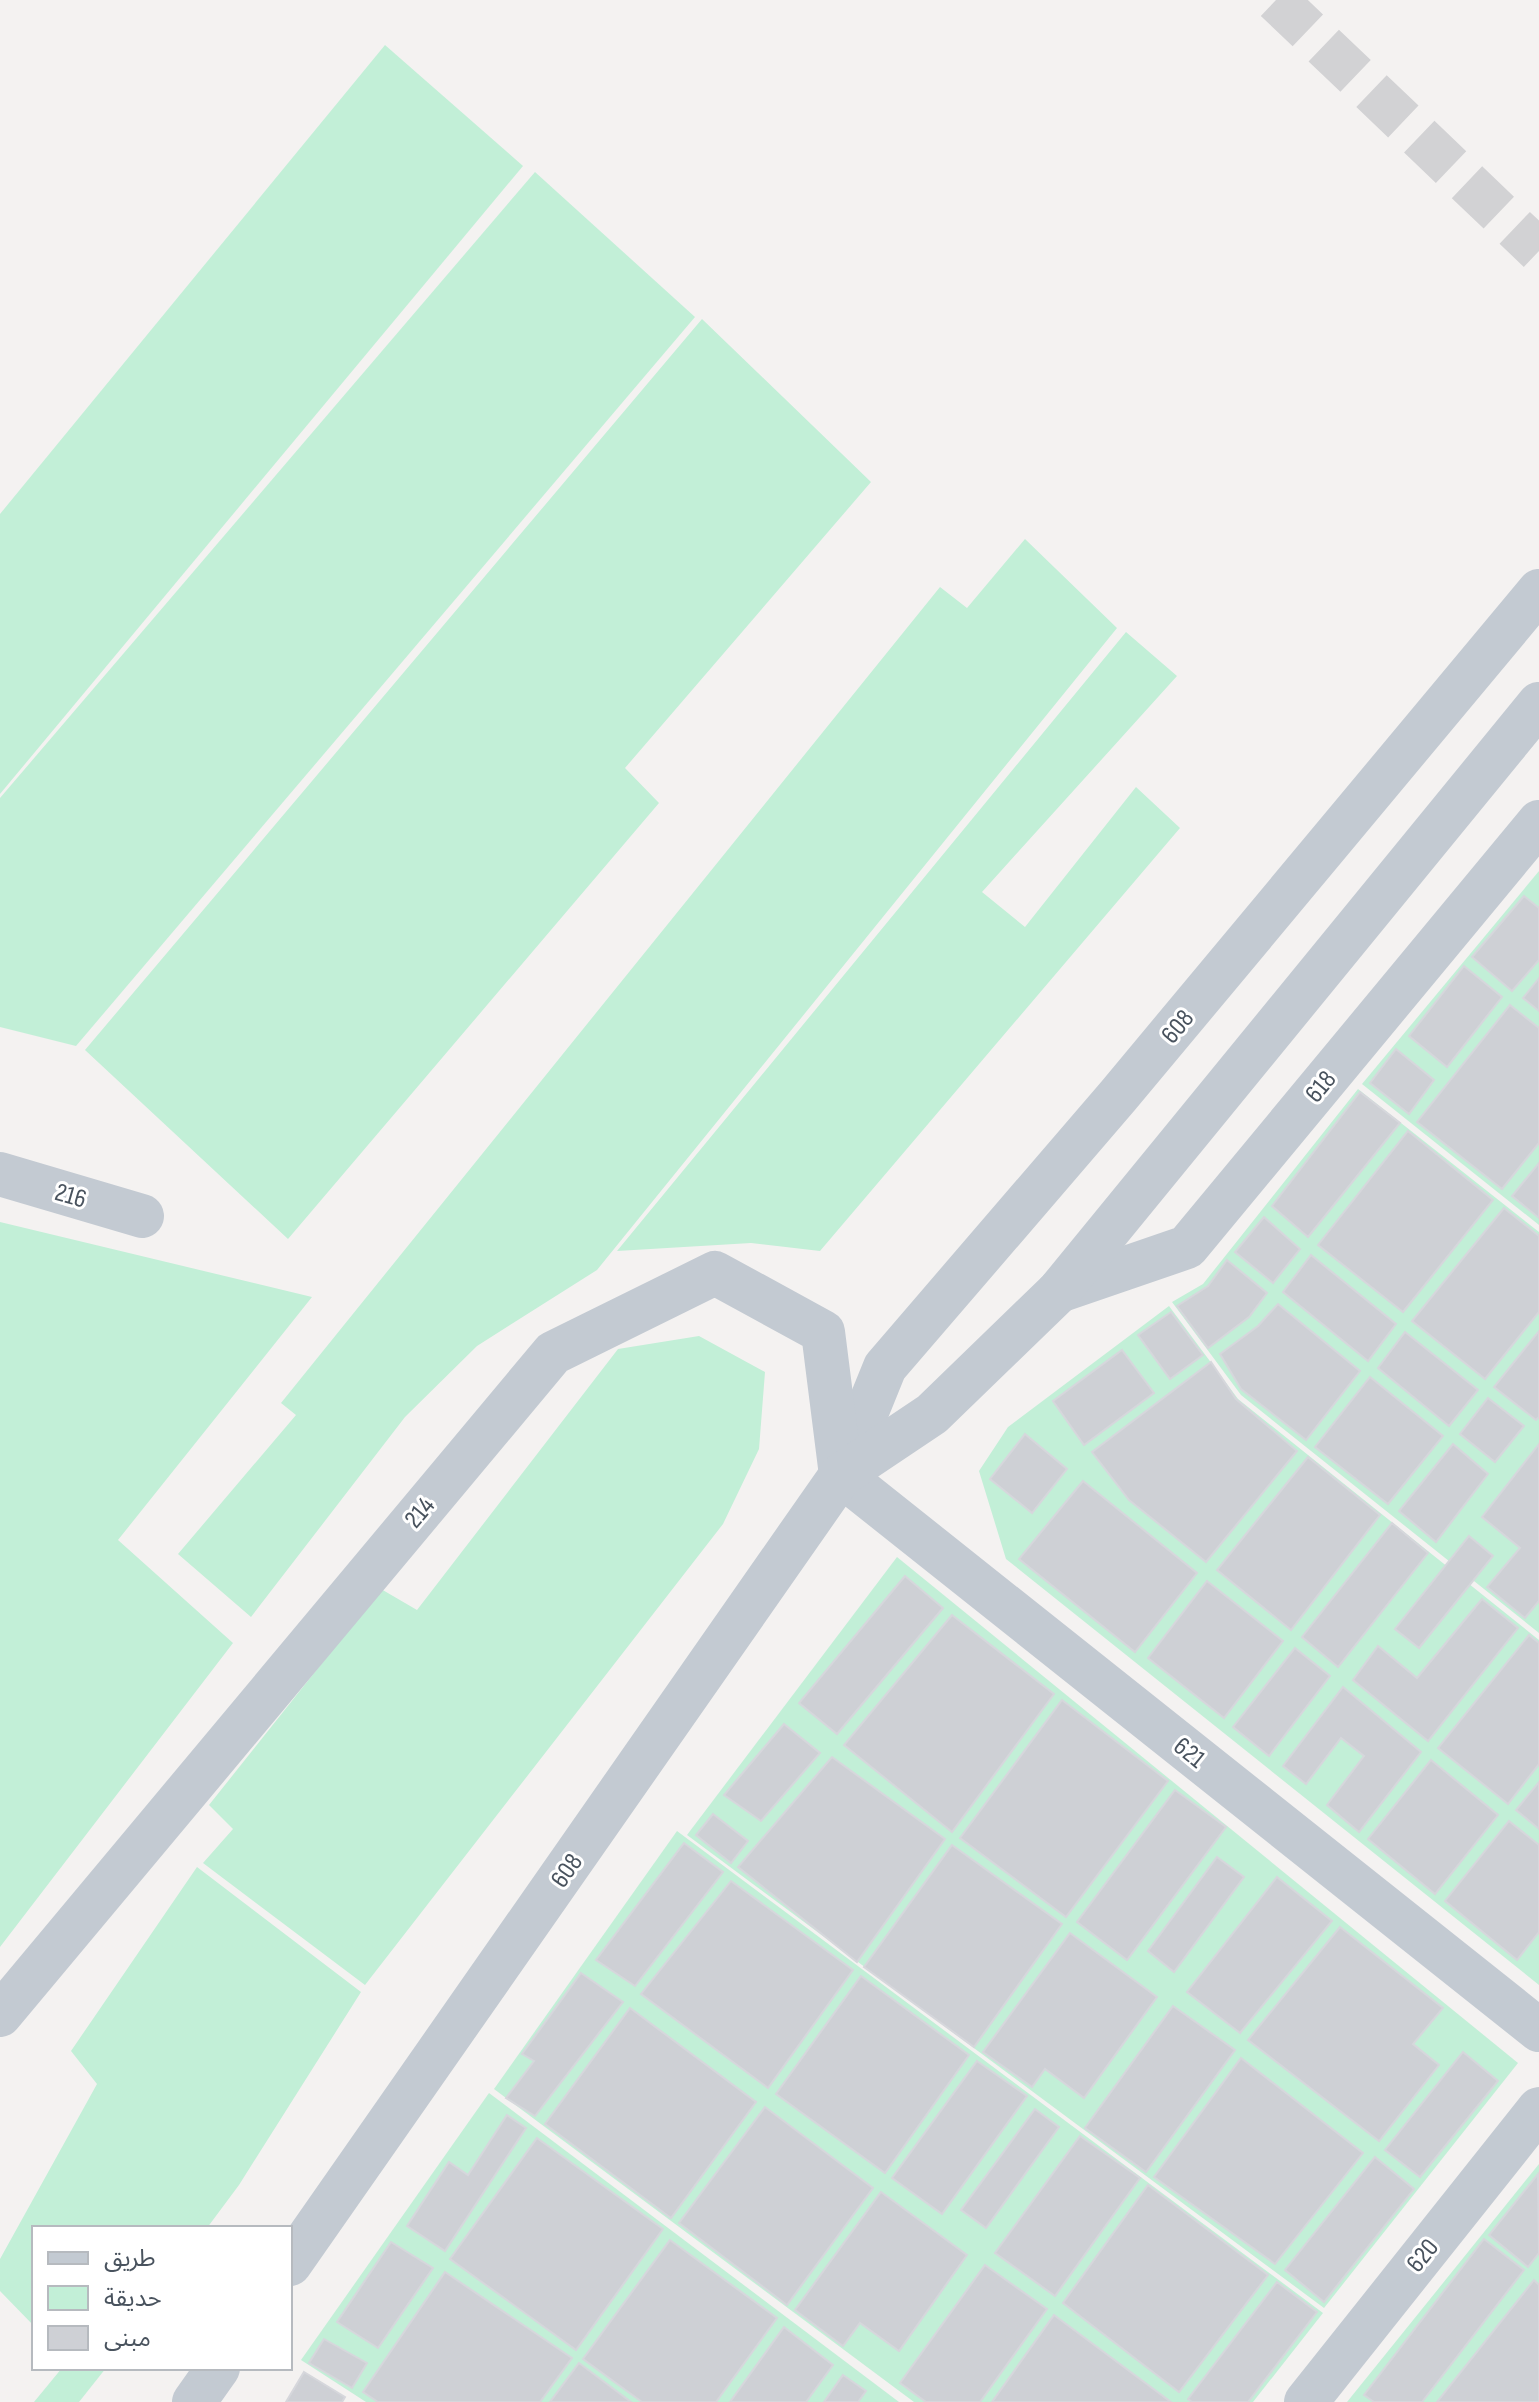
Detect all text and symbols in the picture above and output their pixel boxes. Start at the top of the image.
street label: 608 [1155,1004,1201,1050]
street label: 618 [1299,1065,1343,1109]
street label: 216 [51,1177,90,1216]
street label: 214 [398,1491,442,1535]
street label: 621 [1167,1731,1211,1775]
street label: 608 [545,1848,590,1894]
legend [32,2226,292,2370]
street label: 620 [1400,2233,1446,2279]
text: طريق [104,2244,156,2273]
text: حديقة [104,2284,162,2313]
text: مبنى [104,2324,151,2353]

